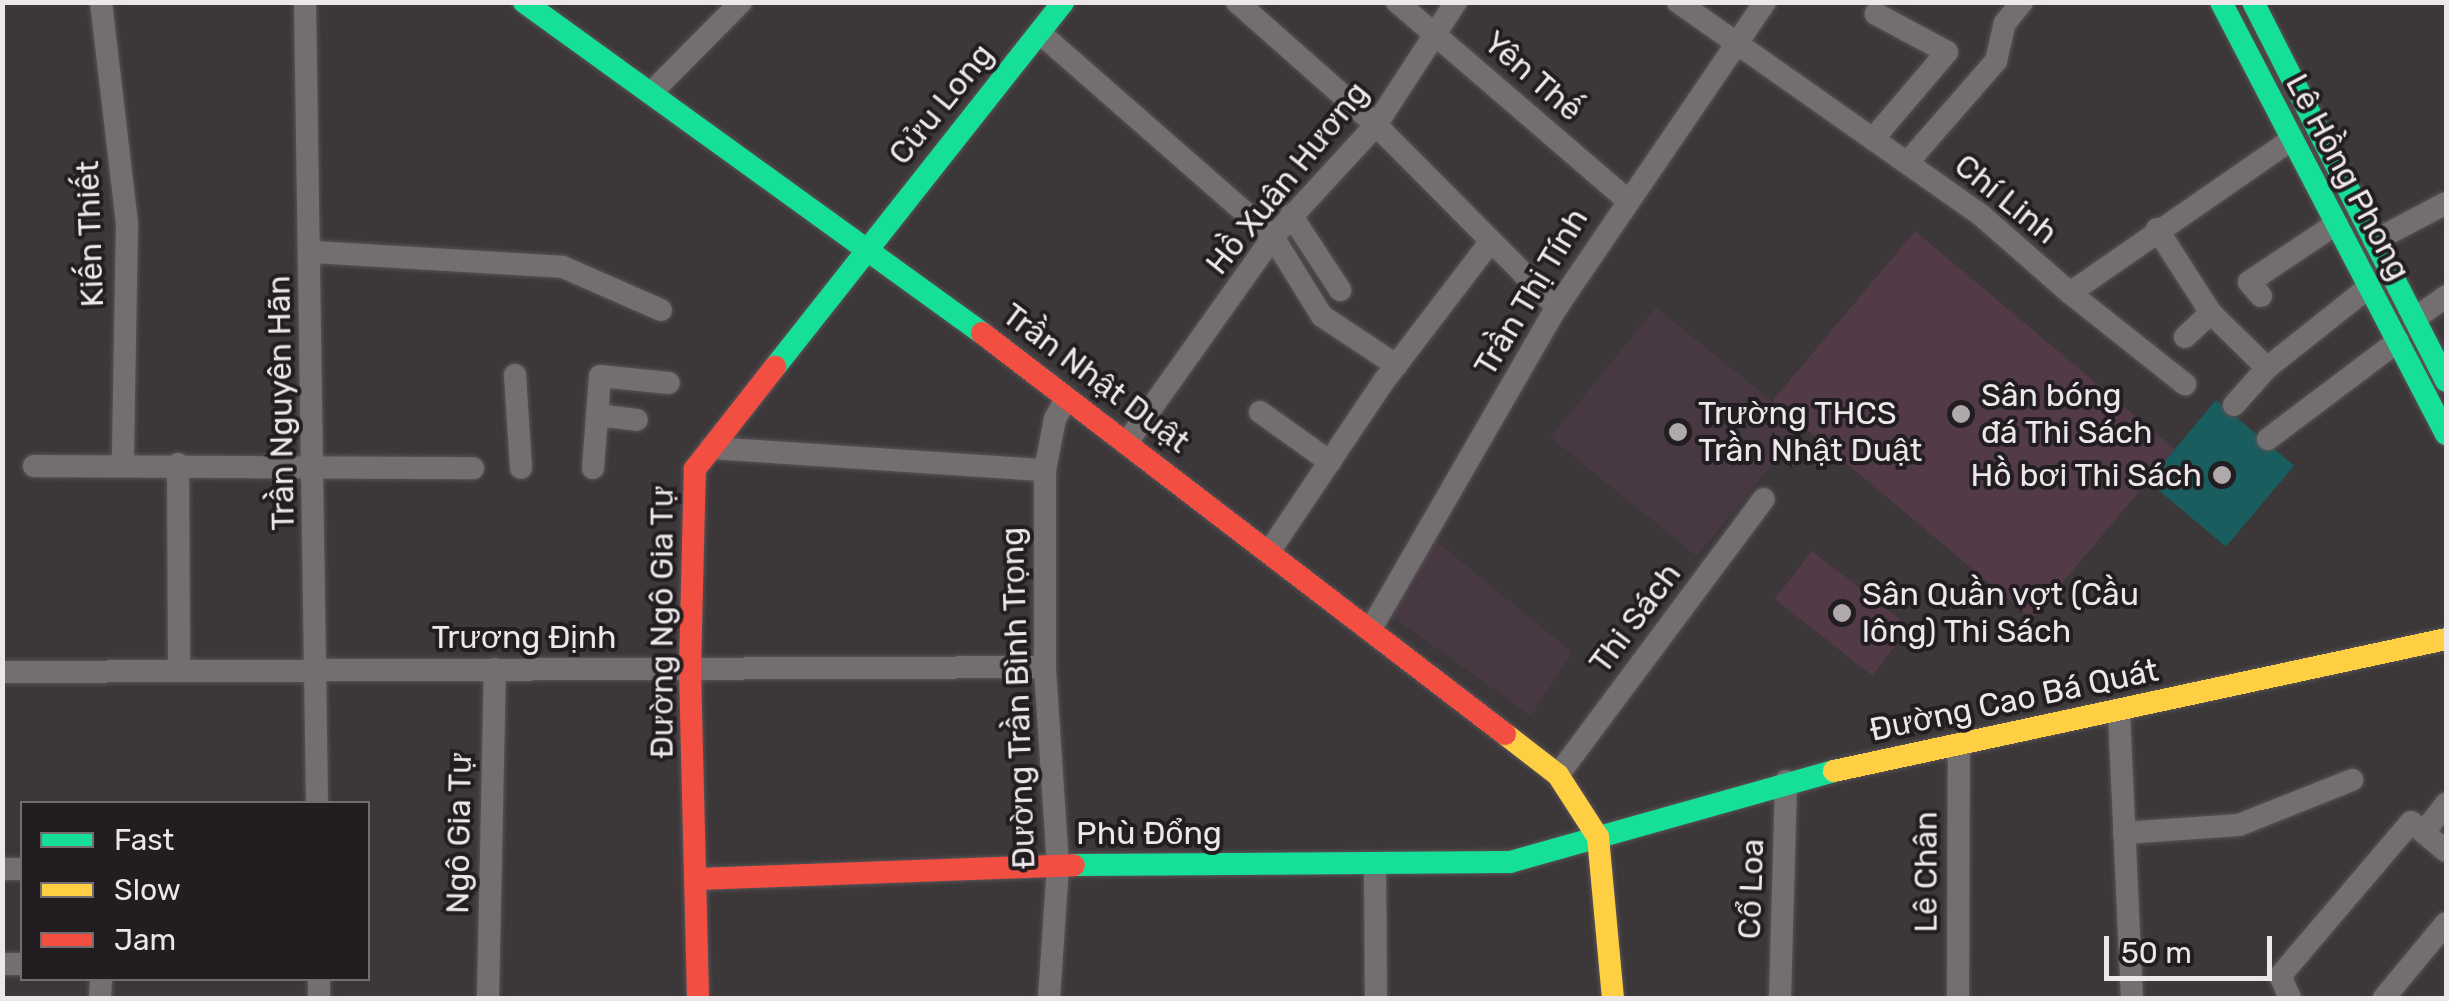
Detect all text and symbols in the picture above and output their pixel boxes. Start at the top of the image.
street label: Yên Thế [1476,23,1590,129]
street label: Cửu Long [881,36,1001,172]
street label: Lê Hồng Phong [2278,67,2418,287]
street label: Hồ Xuân Hương [1198,74,1376,282]
street label: Chí Linh [1947,146,2065,252]
street label: Kiến Thiết [68,160,112,308]
street label: Trần Thị Tính [1466,201,1596,383]
street label: Trần Nguyên Hãn [260,275,302,531]
street label: Trần Nhật Duật [995,295,1197,461]
place label: Sân bóng đá Thi Sách [1981,377,2153,452]
place label: Trường THCS Trần Nhật Duật [1698,395,1922,470]
marker: Sân bóng đá Thi Sách [1950,403,1972,425]
marker: Trường THCS Trần Nhật Duật [1667,421,1689,443]
place label: Hồ bơi Thi Sách [1970,456,2202,494]
marker: Hồ bơi Thi Sách [2211,464,2233,486]
street label: Đường Ngô Gia Tự [643,485,681,759]
street label: Đường Trần Bình Trọng [993,525,1043,871]
street label: Thi Sách [1581,555,1689,681]
place label: Sân Quần vợt (Cầu lông) Thi Sách [1862,576,2140,651]
marker: Sân Quần vợt (Cầu lông) Thi Sách [1831,602,1853,624]
street label: Trương Định [431,618,617,656]
street label: Đường Cao Bá Quát [1866,651,2162,749]
street label: Ngô Gia Tự [438,751,480,915]
legend [20,801,370,981]
street label: Lê Chân [1907,811,1945,933]
street label: Phù Đổng [1076,814,1222,852]
text: Fast [114,822,174,858]
street label: Cổ Loa [1730,838,1772,940]
text: Slow [114,872,181,908]
scale bar [2109,916,2276,978]
text: Jam [114,922,176,958]
text: 50 m [2121,935,2192,971]

